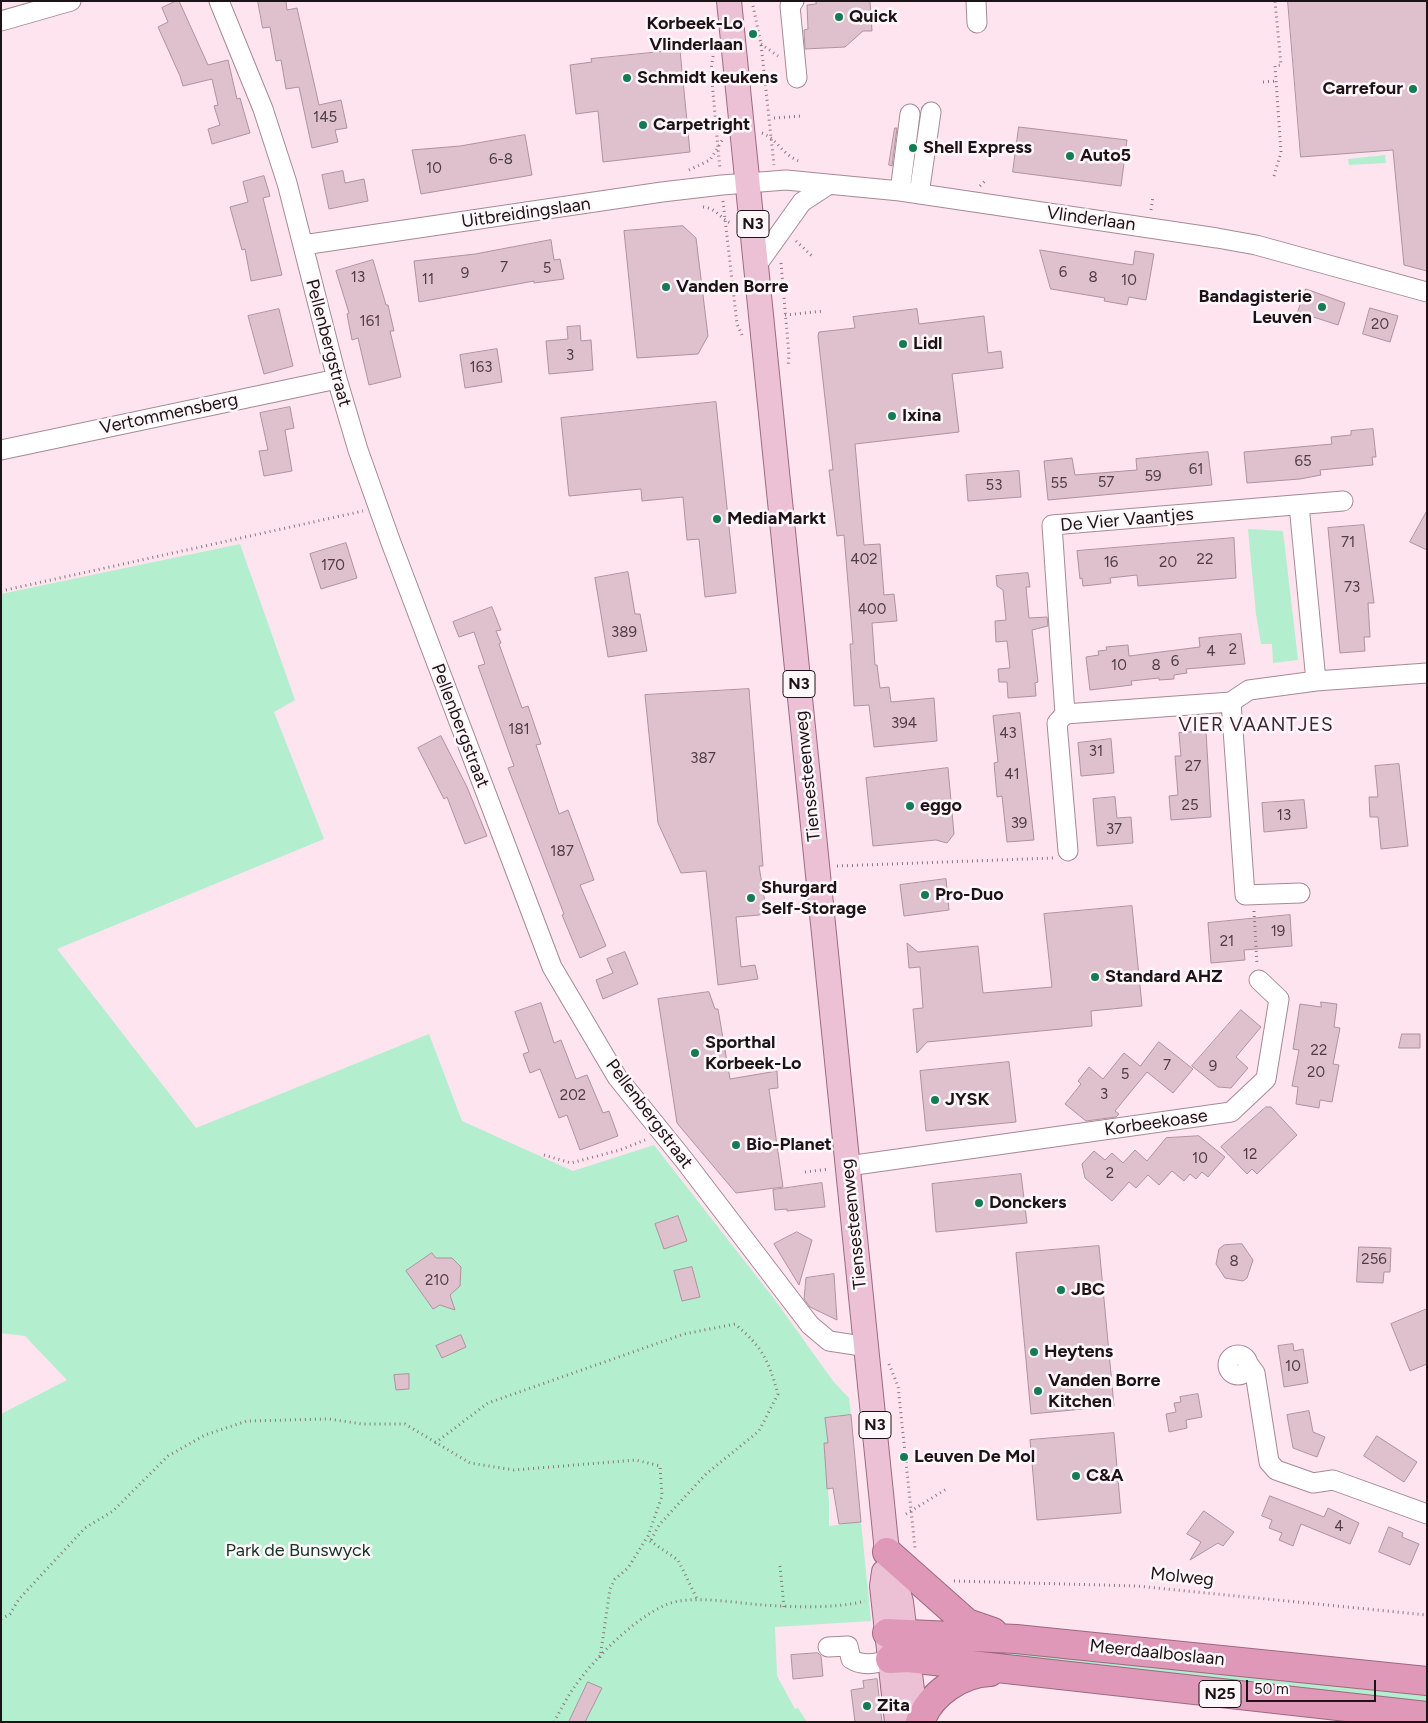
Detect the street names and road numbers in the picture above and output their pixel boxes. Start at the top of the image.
street label: Uitbreidingslaan [460,193,592,233]
street label: Vlinderlaan [1045,202,1137,236]
road number: N3 [737,210,769,238]
street label: Pellenbergstraat [301,277,355,409]
street label: Vertommensberg [98,389,240,439]
street label: De Vier Vaantjes [1059,503,1195,537]
street label: Pellenbergstraat [426,661,494,791]
road number: N3 [783,671,815,698]
street label: Tiensesteenweg [790,710,826,842]
street label: Pellenbergstraat [601,1055,697,1173]
street label: Korbeekoase [1103,1105,1209,1141]
street label: Tiensesteenweg [836,1158,872,1290]
road number: N3 [859,1412,891,1438]
street label: Molweg [1149,1563,1215,1591]
street label: Meerdaalboslaan [1088,1635,1226,1671]
road number: N25 [1199,1680,1241,1708]

